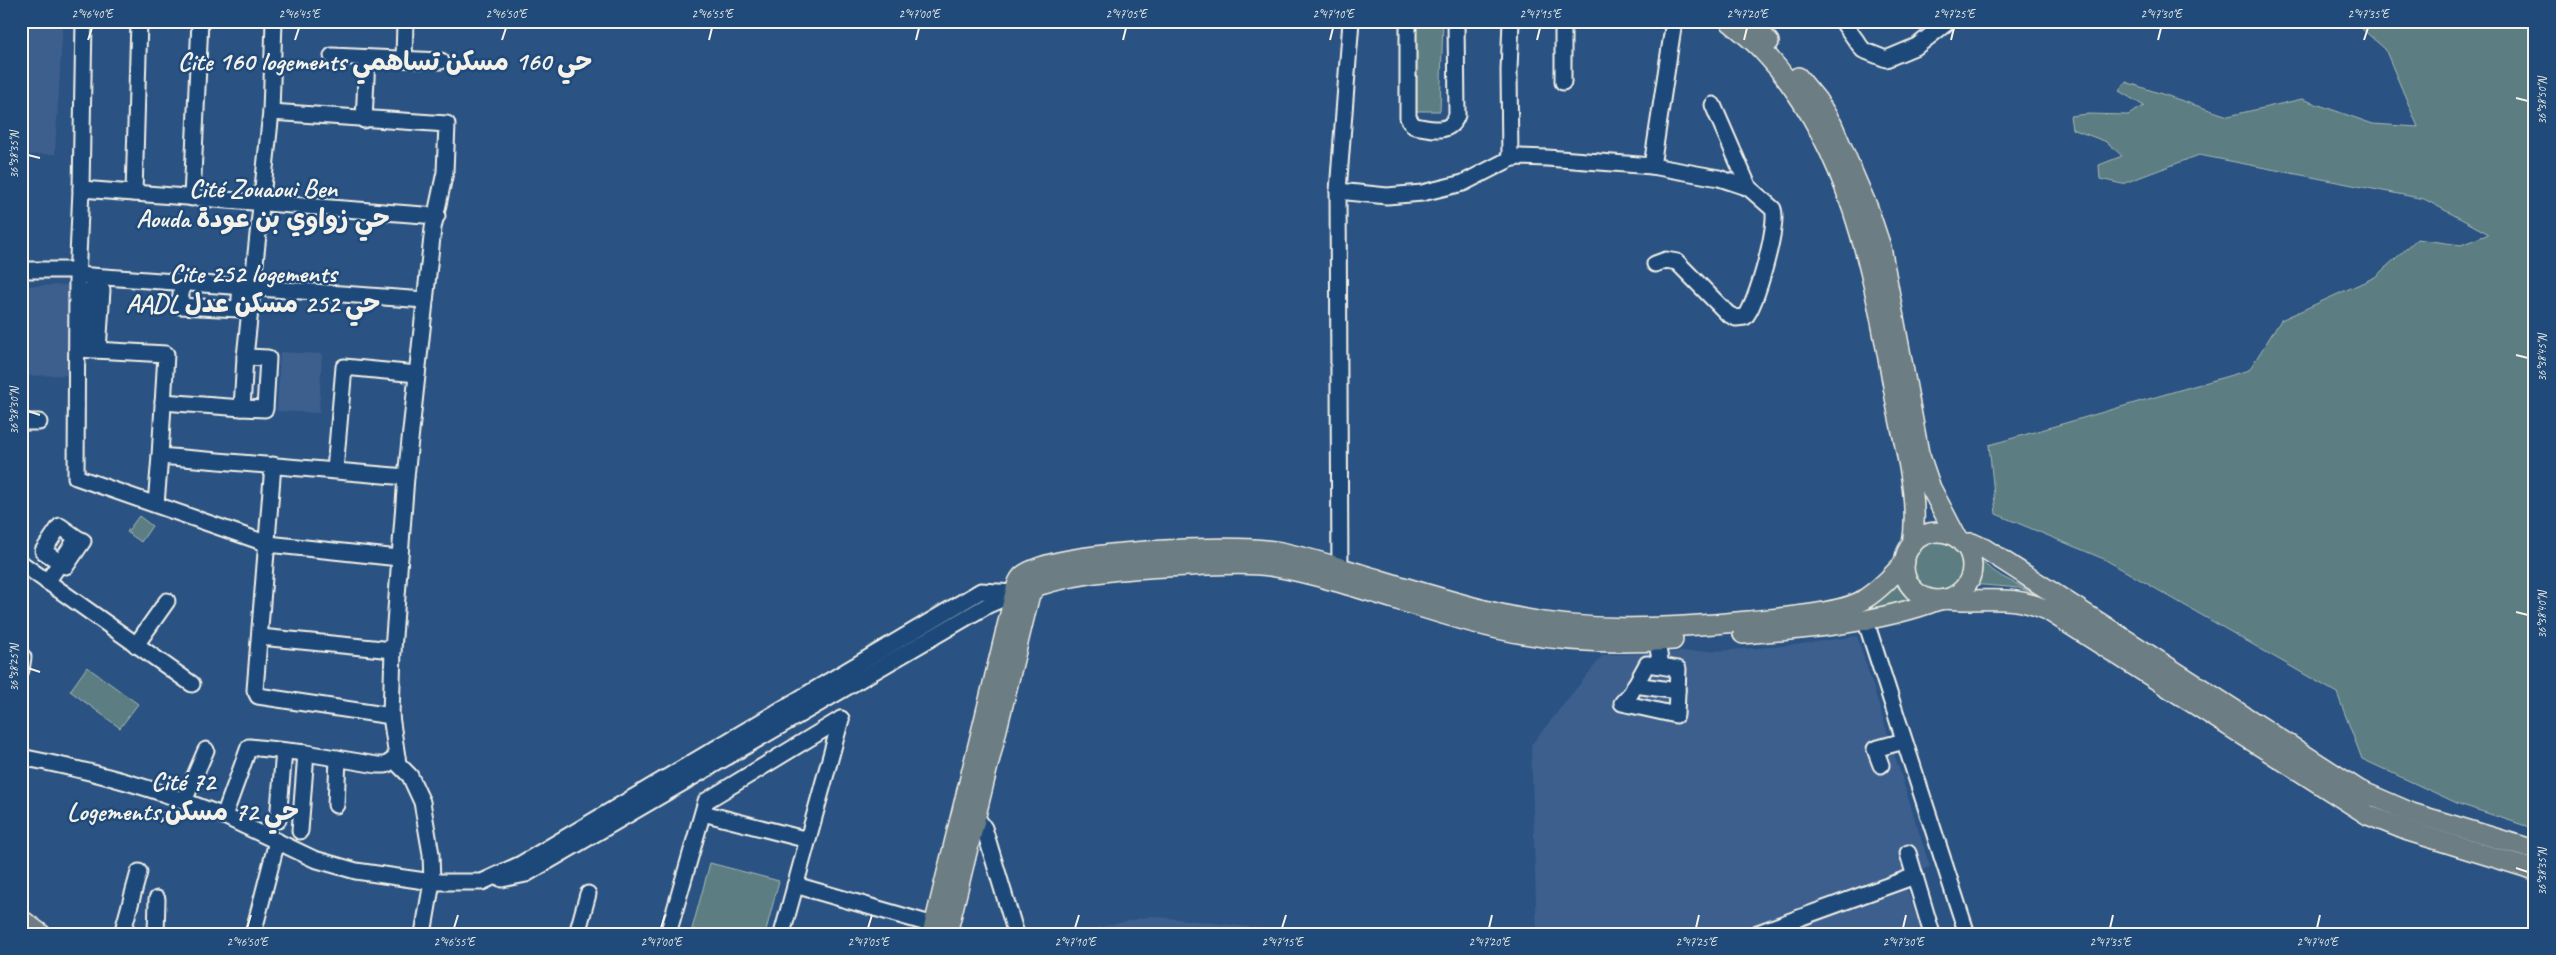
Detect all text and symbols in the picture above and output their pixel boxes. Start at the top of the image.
text: 2°46'40"E [72,6,114,22]
text: 2°46'45"E [279,6,321,22]
text: 2°46'50"E [486,6,528,22]
text: 2°46'55"E [692,6,734,22]
text: 2°47'00"E [899,6,941,22]
text: 2°47'05"E [1106,6,1148,22]
text: 2°47'10"E [1313,6,1355,22]
text: 2°47'15"E [1520,6,1562,22]
text: 2°47'20"E [1727,6,1769,22]
text: 2°47'25"E [1934,6,1976,22]
text: 2°47'30"E [2141,6,2183,22]
text: 2°47'35"E [2348,6,2390,22]
district label: Cite 160 logements حي 160 مسكن تساهمي [178,45,592,85]
text: 36°38'50"N [2534,76,2550,125]
text: 36°38'35"N [6,130,22,179]
district label: Cité Zouaoui Ben Aouda حي زواوي بن عودة [136,172,390,242]
district label: Cite 252 logements AADL حي 252 مسكن عدل [126,257,380,327]
text: 36°38'45"N [2534,333,2550,382]
text: 36°38'30"N [6,386,22,435]
text: 36°38'40"N [2534,590,2550,639]
text: 36°38'25"N [6,643,22,692]
district label: Cité 72 Logements;حي 72 مسكن [67,765,299,835]
text: 36°38'35"N [2534,847,2550,896]
text: 2°46'50"E [227,934,269,950]
text: 2°46'55"E [434,934,476,950]
text: 2°47'00"E [641,934,683,950]
text: 2°47'05"E [848,934,890,950]
text: 2°47'10"E [1055,934,1097,950]
text: 2°47'15"E [1262,934,1304,950]
text: 2°47'20"E [1469,934,1511,950]
text: 2°47'25"E [1676,934,1718,950]
text: 2°47'30"E [1883,934,1925,950]
text: 2°47'35"E [2090,934,2132,950]
text: 2°47'40"E [2297,934,2339,950]

